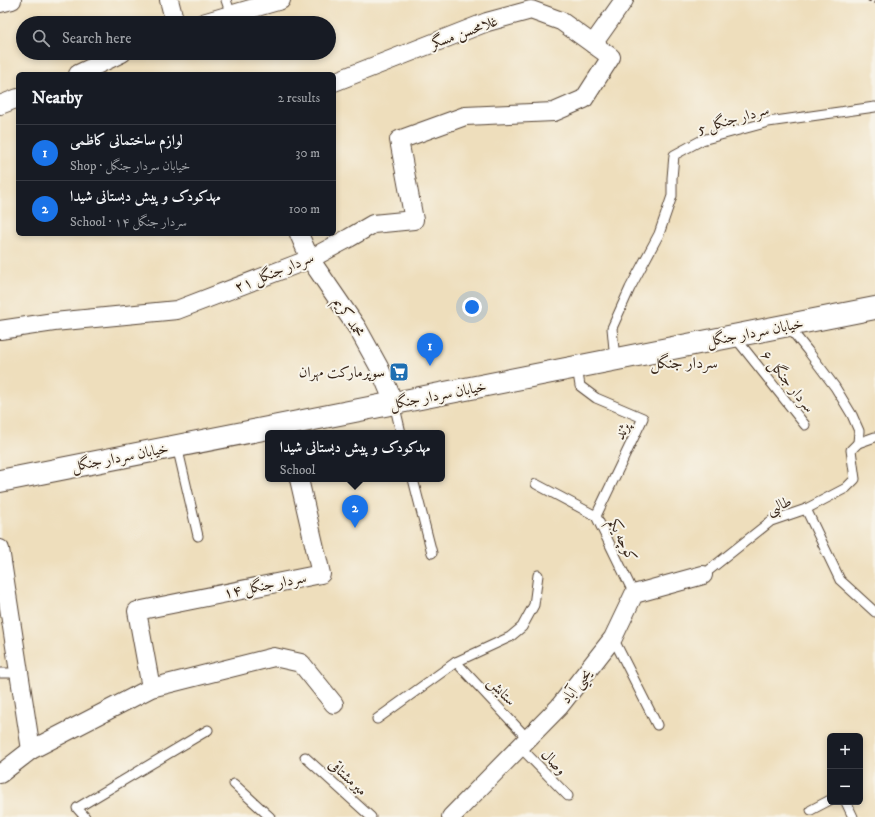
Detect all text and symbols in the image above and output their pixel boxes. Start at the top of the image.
street label: غلامحسن مسگر [426,11,501,54]
search box [16,16,336,60]
icon: search [30,27,52,49]
text: Search here [62,29,131,48]
text: Nearby [32,87,82,109]
text: 2 results [278,90,320,106]
street label: سردار جنگل 5 [695,99,771,139]
text: لوازم ساختمانی کاظمی [70,131,183,150]
text: 1 [43,145,47,161]
text: 30 m [296,145,320,161]
text: Shop · خیابان سردار جنگل [70,158,190,174]
text: مهدکودک و پیش دبستانی شیدا [70,187,220,206]
text: 2 [42,201,48,217]
text: 100 m [289,201,320,217]
text: School · سردار جنگل ۱۴ [70,214,187,230]
street label: سردار جنگل ۲۱ [231,247,317,297]
street label: محمد کریم [326,294,369,343]
your location [462,297,482,317]
street label: خیابان سردار جنگل [705,313,805,351]
pin: 1 [417,333,443,366]
street label: سردار جنگل ۶ [757,346,819,416]
district label: سردار جنگل [650,352,718,374]
supermarket icon: سوپرمارکت مهران [388,361,410,383]
place label: سوپرمارکت مهران [299,363,385,382]
street label: خیابان سردار جنگل [388,376,488,414]
street label: پژند [610,418,635,443]
popup [265,430,445,482]
street label: خیابان سردار جنگل [70,438,170,476]
text: مهدکودک و پیش دبستانی شیدا [280,438,430,457]
text: School [280,462,316,478]
street label: طالبی [764,492,795,521]
pin: 2 [342,495,368,528]
street label: کوچه یکم [600,515,641,567]
street label: سردار جنگل ۱۴ [222,567,308,603]
street label: یحیی آباد [557,665,599,710]
street label: ستایش [483,673,520,710]
map controls [827,733,863,805]
button: + [827,733,863,769]
street label: وصال [537,745,571,779]
street label: میرمشتاقی [324,755,371,800]
button: − [827,769,863,805]

